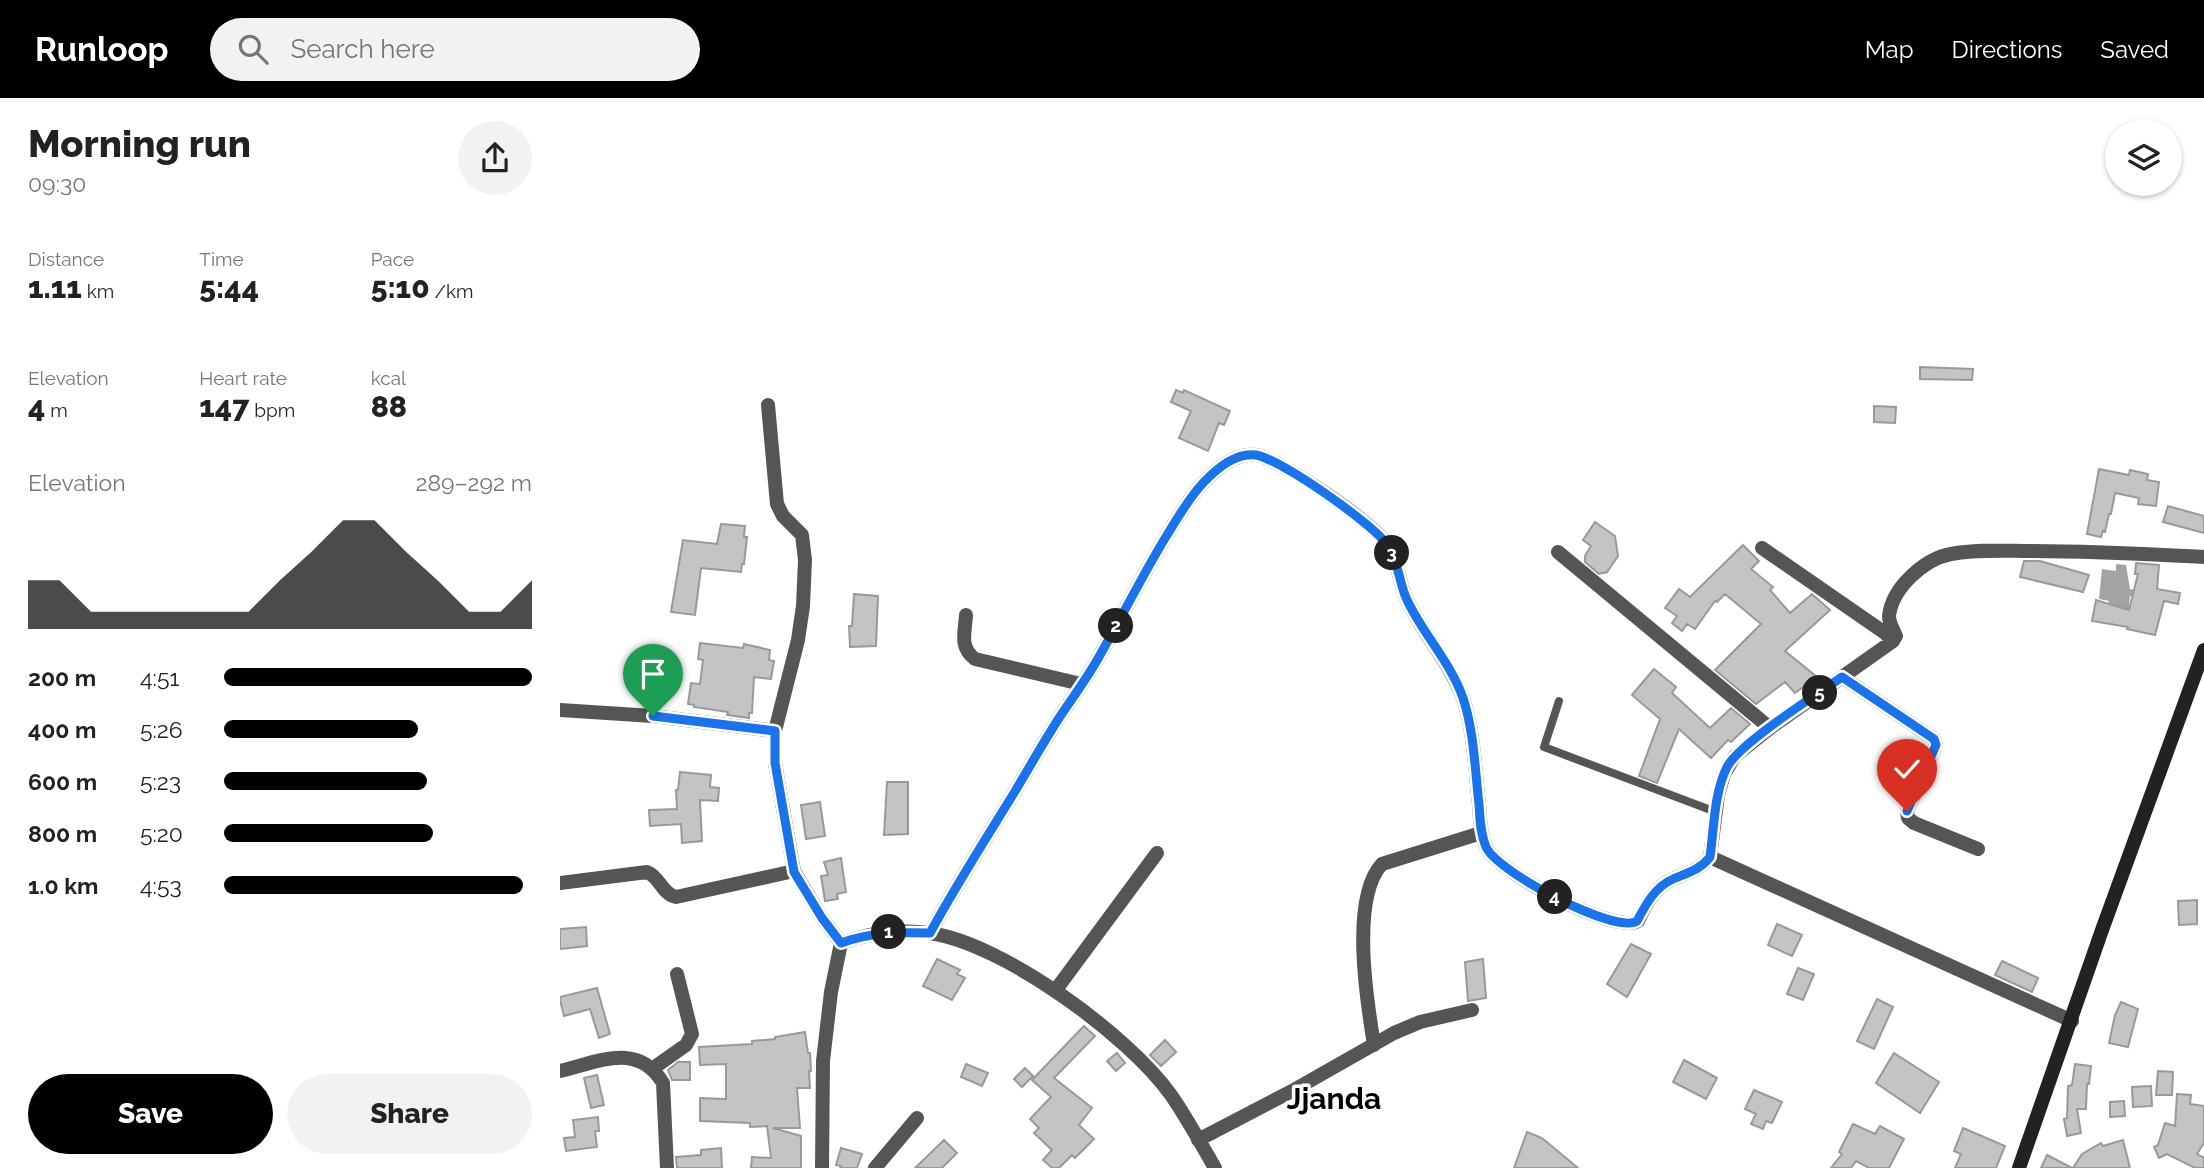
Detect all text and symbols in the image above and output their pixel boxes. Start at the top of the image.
search box [210,18,700,81]
text: Runloop [35,30,168,69]
icon: search [234,30,272,68]
text: Search here [290,34,435,64]
text: Map [1865,35,1914,64]
text: Directions [1952,35,2062,64]
text: Saved [2100,35,2169,64]
map controls [2105,119,2182,196]
button: layers [2105,119,2182,196]
text: Morning run [28,121,251,166]
button: share [458,121,532,195]
text: 09:30 [28,170,86,197]
text: Distance [28,248,104,270]
text: Time [199,248,244,270]
text: Pace [371,248,414,270]
text: 1.11 [28,270,82,305]
text: 5:44 [199,270,259,305]
text: 5:10 [371,270,430,305]
text: km [82,280,114,302]
text: /km [430,280,473,302]
text: Elevation [28,367,109,389]
text: Heart rate [199,367,287,389]
text: kcal [371,367,406,389]
text: 4 [28,389,45,424]
text: 147 [199,389,250,424]
text: 88 [371,389,407,424]
text: m [45,399,68,421]
text: bpm [250,399,295,421]
text: Elevation [28,469,126,496]
text: 289–292 m [415,469,532,496]
pin: 3 [1374,536,1410,570]
text: 3 [1386,541,1397,563]
pin: 2 [1098,608,1134,644]
text: 2 [1110,614,1121,636]
pin [623,644,683,716]
icon: arrive [634,655,672,693]
text: 200 m [28,664,96,691]
text: 4:51 [140,664,179,691]
pin: 5 [1802,676,1838,710]
text: 5 [1814,681,1825,703]
text: 400 m [28,716,96,743]
text: 5:26 [140,716,183,743]
pin [1877,739,1937,811]
icon: check [1888,750,1926,788]
text: 600 m [28,768,97,795]
text: 5:23 [140,768,181,795]
text: 800 m [28,820,97,847]
text: 5:20 [140,820,183,847]
text: 1.0 km [28,872,98,899]
text: 4:53 [140,872,182,899]
pin: 4 [1538,880,1572,914]
text: 4 [1549,885,1560,907]
pin: 1 [872,914,906,950]
text: 1 [884,920,893,942]
button: Save [28,1074,273,1154]
button: Share [287,1074,532,1154]
district label: Jjanda [1287,1081,1381,1116]

